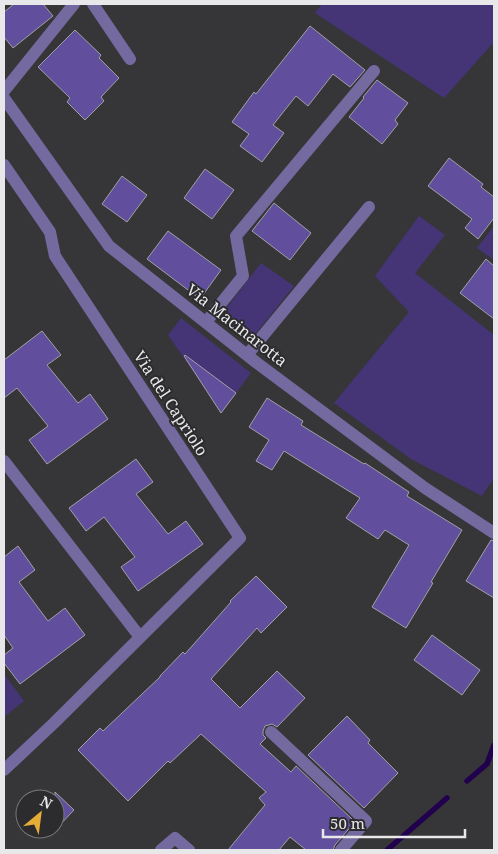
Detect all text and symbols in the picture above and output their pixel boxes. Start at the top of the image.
street label: Via Macinarotta [182,279,292,371]
street label: Via del Capriolo [129,346,213,460]
north arrow [15,789,65,839]
text: N [37,791,56,813]
scale bar [323,806,466,838]
text: 50 m [330,813,365,833]

